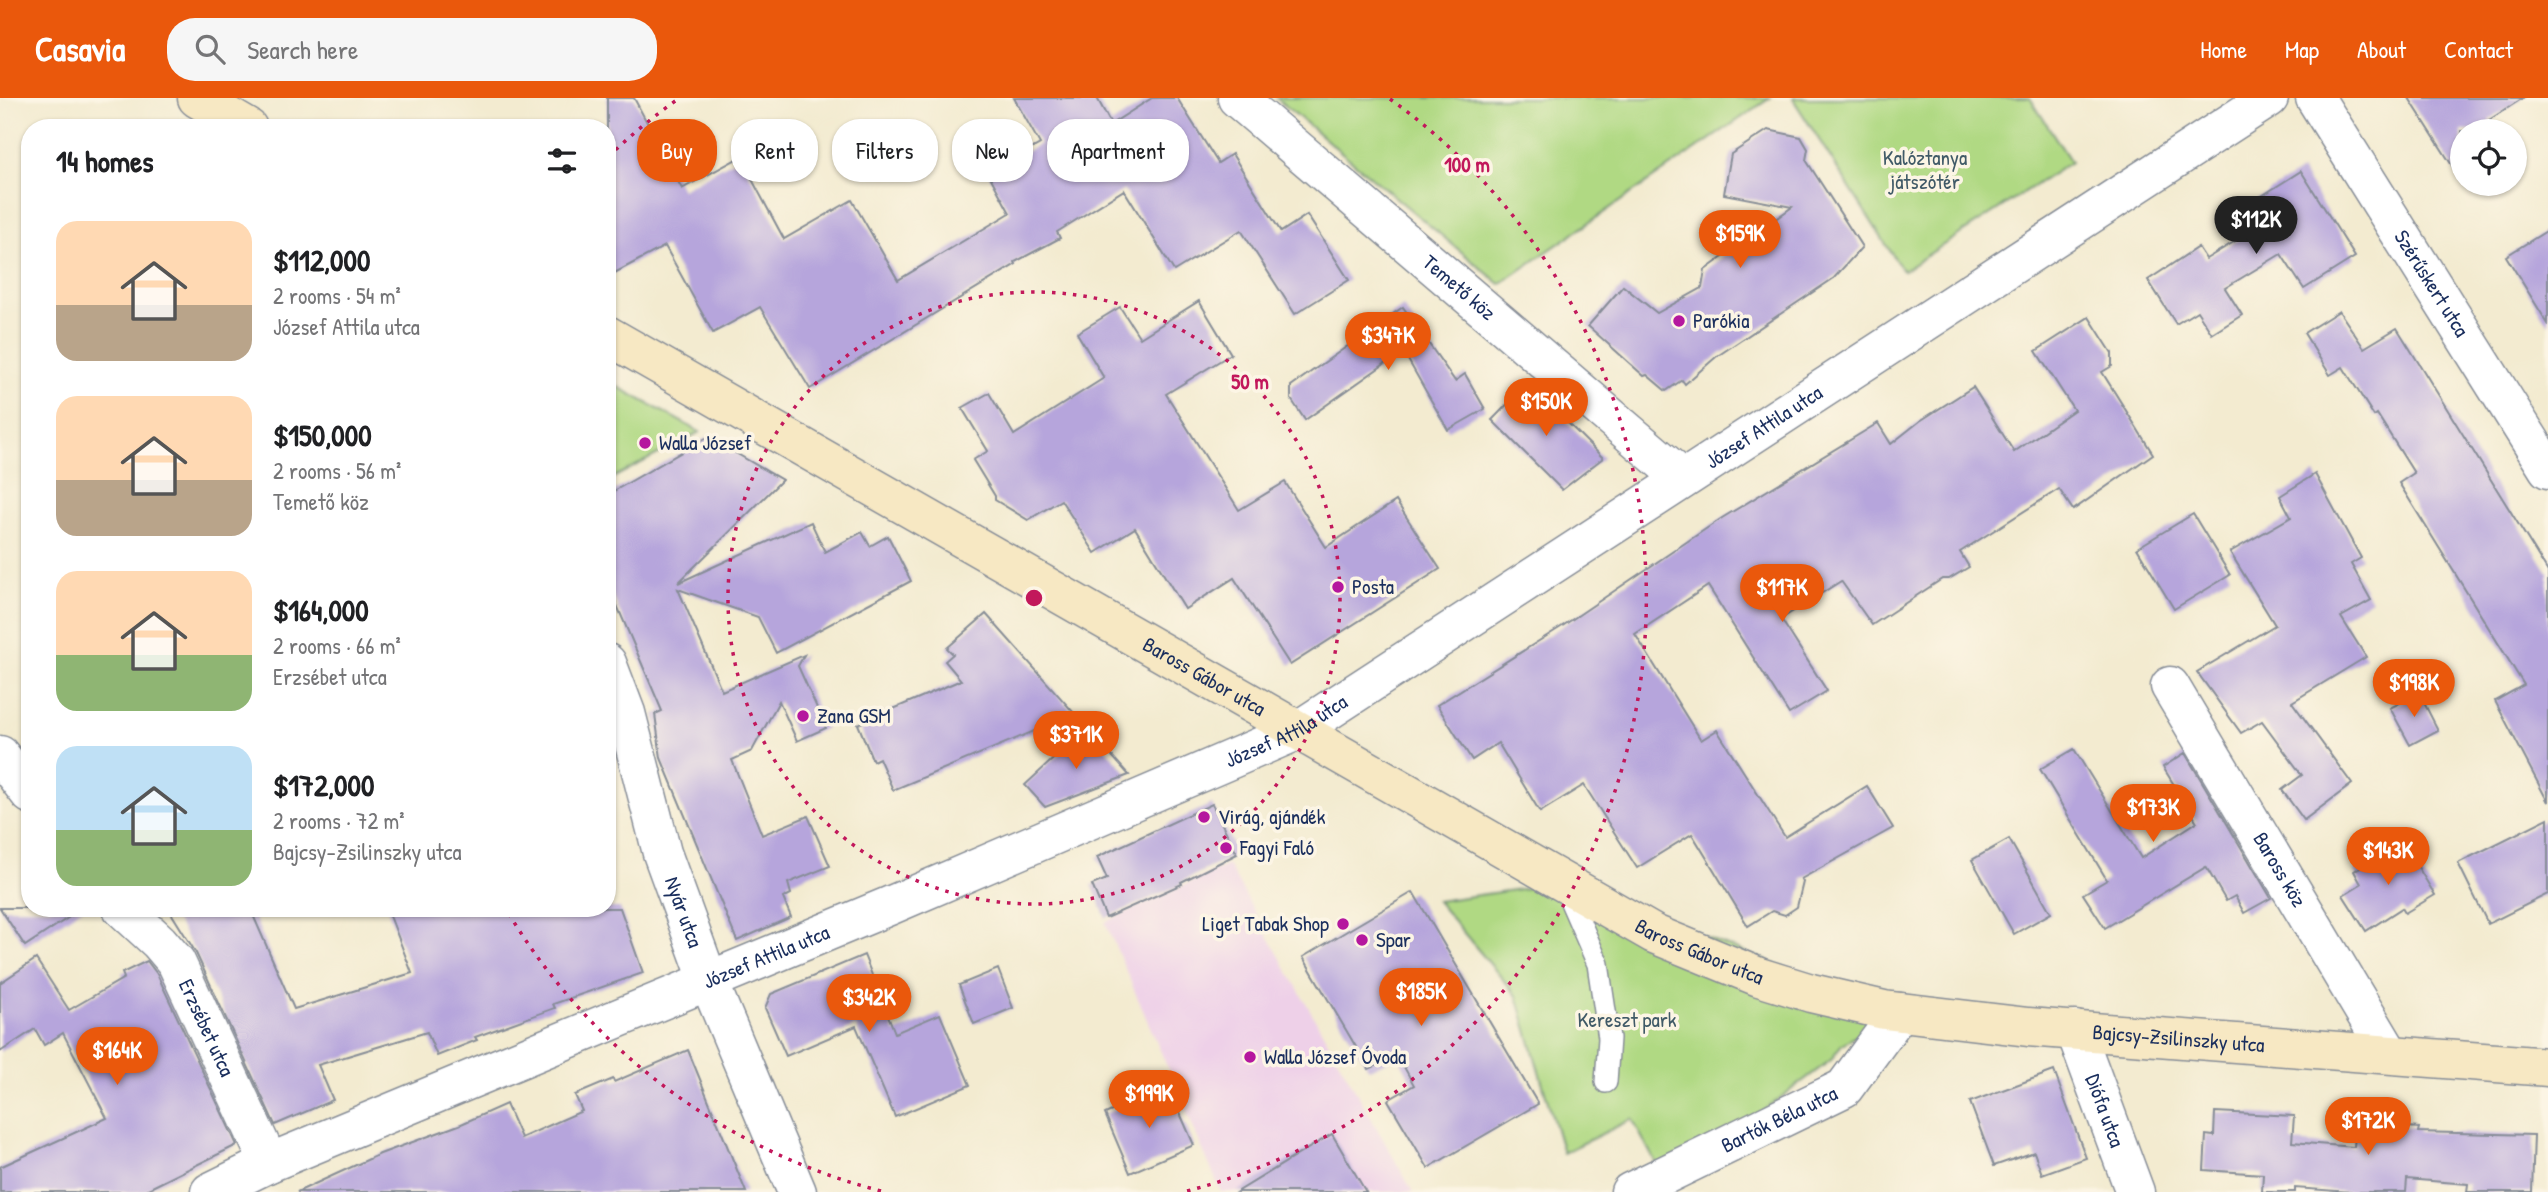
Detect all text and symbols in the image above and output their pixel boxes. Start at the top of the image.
search box [167,18,657,81]
text: Casavia [35,27,125,71]
icon: search [191,30,229,68]
text: Search here [247,32,358,67]
text: Home [2200,33,2247,65]
text: Map [2285,33,2319,65]
text: About [2357,33,2406,65]
text: Contact [2444,33,2513,65]
chip: Buy [637,119,717,182]
chip: Rent [731,119,818,182]
chip: Filters [832,119,938,182]
chip: New [952,119,1033,182]
chip: Apartment [1047,119,1189,182]
map controls [2450,119,2527,196]
button: locate [2450,119,2527,196]
text: 14 homes [56,141,154,181]
icon: filters [543,142,581,180]
park label: Kalóztanya játszótér [1883,143,1967,196]
text: 100 m [1444,150,1490,179]
pin: $112K [2207,197,2305,256]
text: $112K [2230,203,2282,234]
pin: $159K [1691,211,1789,270]
text: $159K [1715,217,1765,248]
street label: Szérűskert utca [2387,224,2476,342]
text: $112,000 [273,240,370,280]
street label: Temető köz [1417,248,1502,327]
icon: home [112,249,196,333]
text: 2 rooms · 54 m² [273,280,401,311]
place label: Parókia [1693,306,1750,335]
text: József Attila utca [273,311,420,342]
pin: $347K [1339,313,1437,372]
marker: Parókia [1671,313,1687,329]
text: $347K [1361,319,1415,350]
text: 50 m [1231,367,1269,396]
pin: $150K [1497,378,1595,438]
street label: József Attila utca [1699,378,1828,475]
text: $150K [1520,385,1572,416]
text: $150,000 [273,415,372,455]
icon: home [112,424,196,508]
place label: Walla József [659,428,752,457]
marker: Walla József [637,435,653,451]
text: 2 rooms · 56 m² [273,455,401,486]
text: Temető köz [273,486,369,517]
pin: $117K [1733,564,1831,624]
text: $117K [1756,571,1808,602]
place label: Posta [1352,572,1394,601]
marker: Posta [1330,579,1346,595]
centre of rings [1022,586,1046,610]
text: $164,000 [273,590,369,630]
icon: home [112,599,196,683]
text: 2 rooms · 66 m² [273,630,401,661]
street label: Baross Gábor utca [1138,630,1271,723]
pin: $198K [2365,660,2463,719]
text: Erzsébet utca [273,661,387,692]
text: $198K [2389,666,2439,697]
street label: József Attila utca [1220,687,1353,774]
place label: Zana GSM [817,701,891,730]
marker: Zana GSM [795,708,811,724]
pin: $371K [1027,712,1125,771]
text: $371K [1049,718,1103,749]
text: $172,000 [273,765,374,805]
icon: home [112,774,196,858]
pin: $173K [2104,784,2202,844]
text: $173K [2126,791,2180,822]
place label: Virág, ajándék [1218,802,1326,831]
text: 2 rooms · 72 m² [273,805,405,836]
marker: Virág, ajándék [1196,809,1212,825]
street label: Baross köz [2246,827,2314,912]
pin: $143K [2339,828,2437,887]
place label: Fagyi Faló [1239,833,1314,862]
text: $143K [2363,834,2413,865]
text: Bajcsy-Zsilinszky utca [273,836,462,867]
marker: Fagyi Faló [1218,840,1234,856]
street label: Nyár utca [658,873,710,951]
place label: Liget Tabak Shop [1202,909,1329,938]
street label: Baross Gábor utca [1630,911,1768,991]
marker: Liget Tabak Shop [1335,916,1351,932]
street label: József Attila utca [698,917,834,996]
place label: Spar [1376,925,1411,954]
marker: Spar [1354,932,1370,948]
pin: $185K [1372,968,1470,1028]
street label: Erzsébet utca [172,974,242,1081]
pin: $342K [820,974,918,1034]
text: $185K [1395,975,1447,1006]
text: $342K [842,981,896,1012]
park label: Kereszt park [1578,1005,1677,1034]
street label: Bajcsy-Zsilinszky utca [2092,1017,2266,1059]
pin: $164K [68,1028,166,1087]
text: $164K [92,1034,142,1065]
place label: Walla József Óvoda [1264,1042,1406,1071]
marker: Walla József Óvoda [1242,1049,1258,1065]
pin: $199K [1100,1070,1198,1130]
street label: Diófa utca [2079,1070,2132,1151]
text: $199K [1125,1077,1173,1108]
street label: Bartók Béla utca [1716,1078,1842,1160]
pin: $172K [2319,1098,2417,1157]
text: $172K [2341,1104,2395,1135]

